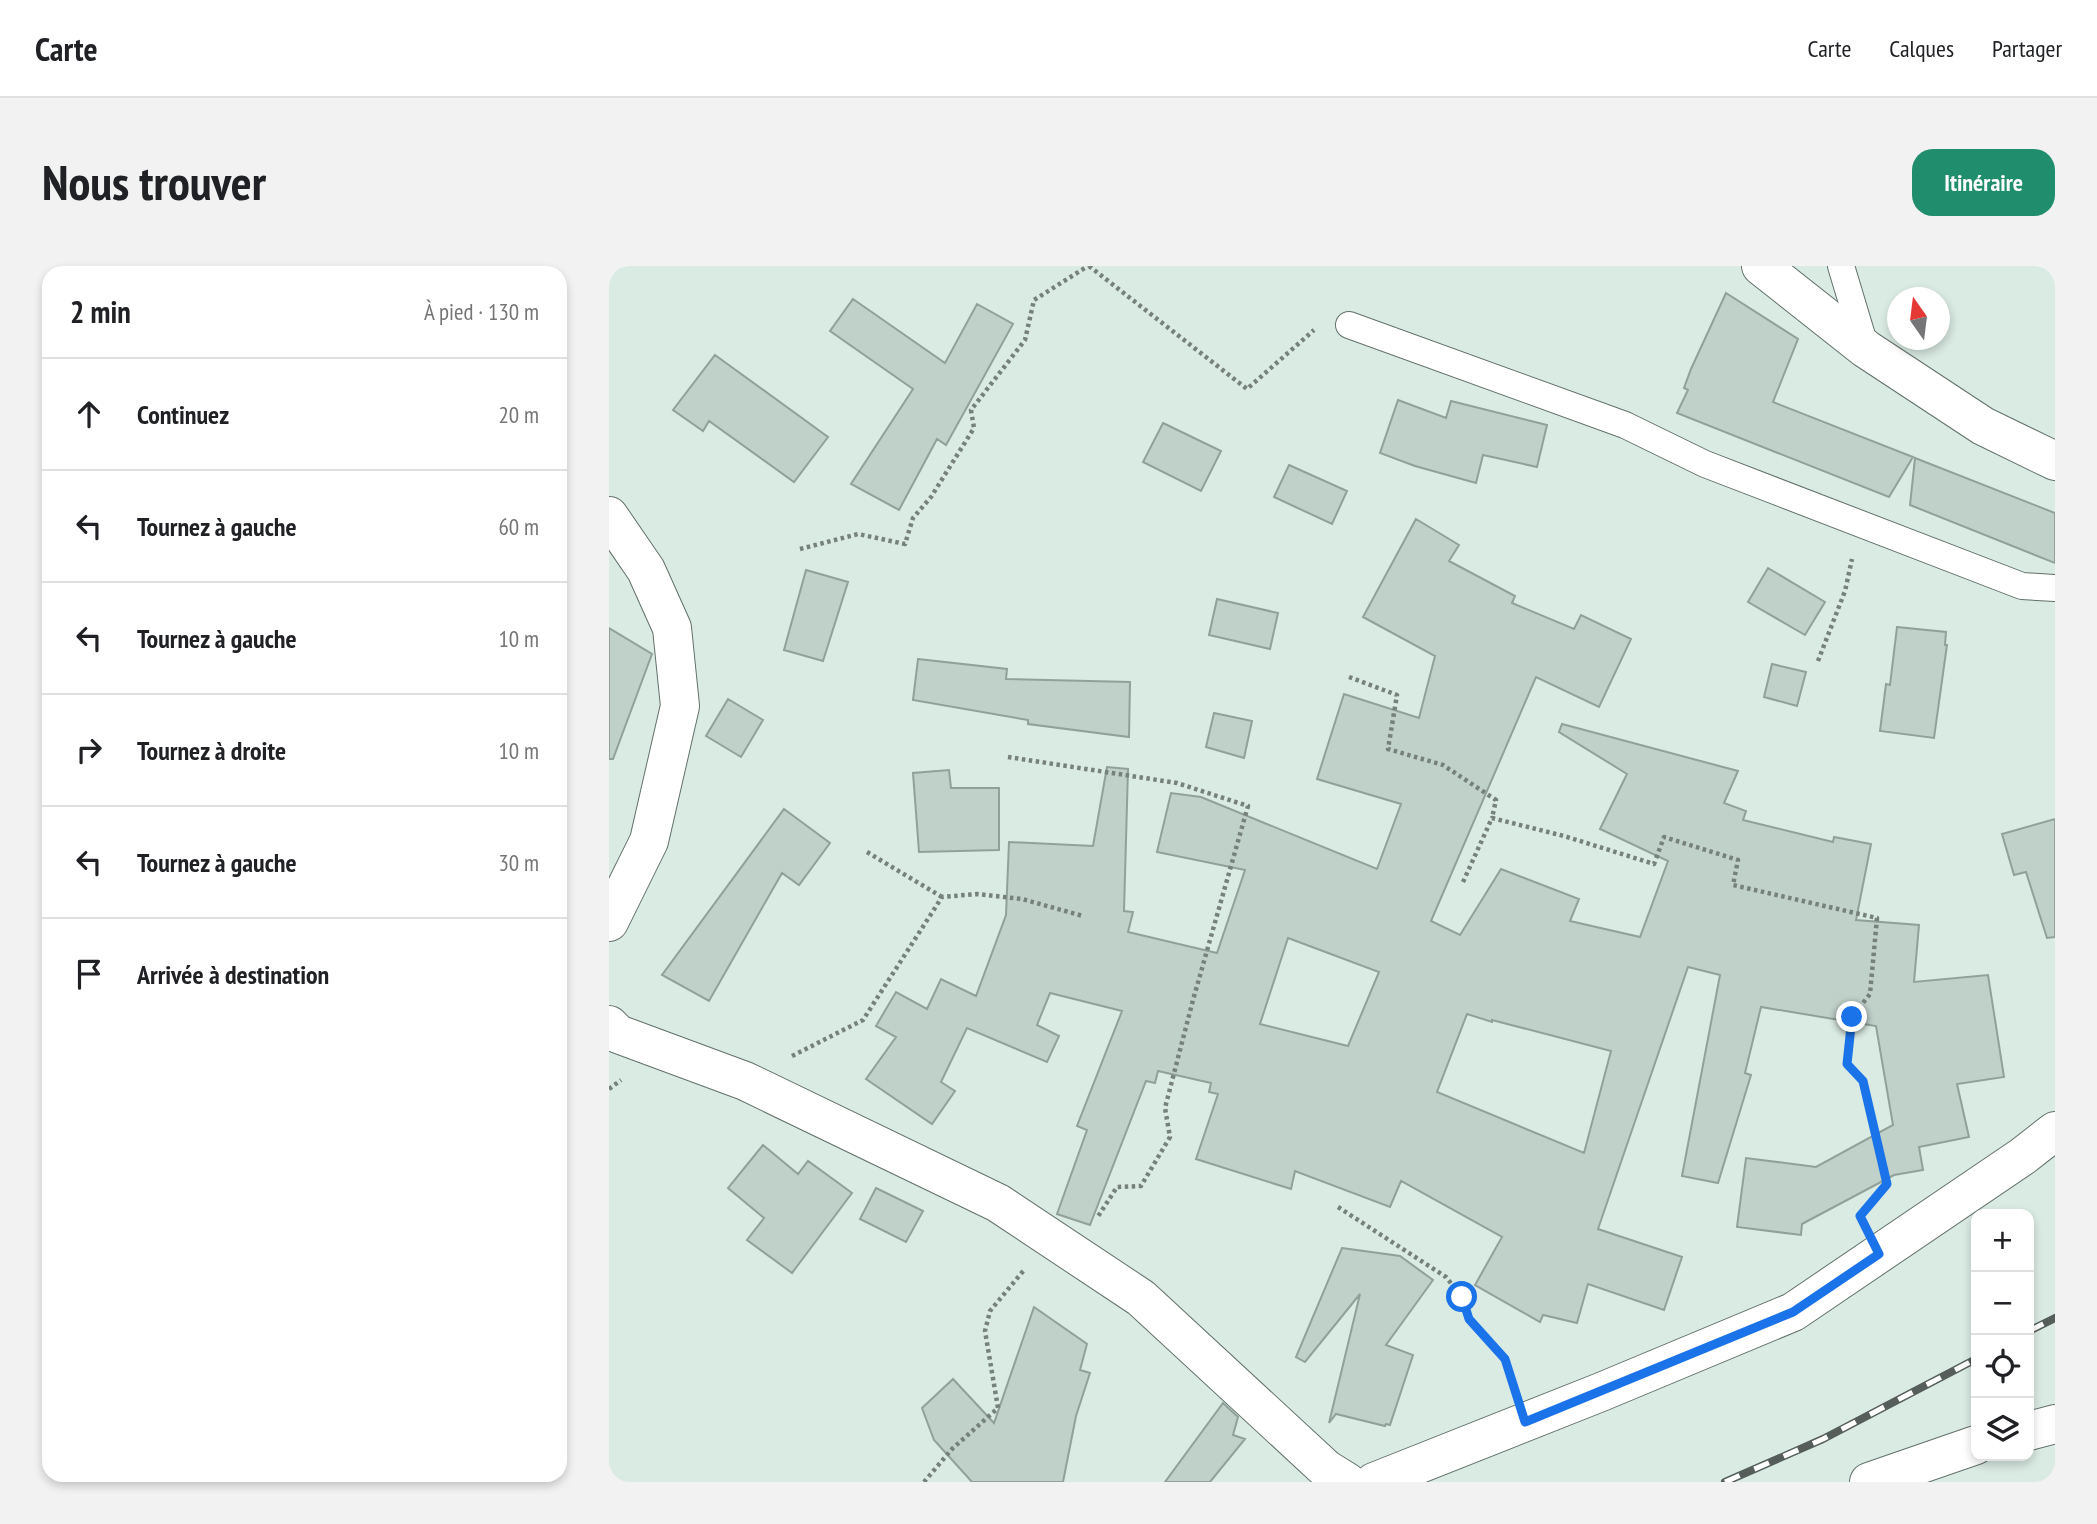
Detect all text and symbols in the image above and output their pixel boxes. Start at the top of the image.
text: Carte [35,27,98,70]
text: Carte [1808,33,1851,64]
text: Calques [1889,33,1954,64]
text: Partager [1992,33,2062,64]
button: Itinéraire [1912,149,2055,216]
text: Nous trouver [42,150,266,214]
north arrow [1887,287,1950,350]
text: 2 min [70,292,131,331]
text: À pied · 130 m [424,297,539,326]
icon: ahead [70,395,108,433]
text: Continuez [137,398,229,431]
text: 20 m [498,400,539,429]
icon: left [70,507,108,545]
text: Tournez à gauche [137,510,297,543]
text: 60 m [498,512,539,541]
icon: left [70,619,108,657]
text: Tournez à gauche [137,622,297,655]
text: 10 m [498,624,539,653]
icon: right [70,731,108,769]
text: Tournez à droite [137,734,286,767]
text: 10 m [498,736,539,765]
icon: left [70,843,108,881]
text: Tournez à gauche [137,846,297,879]
text: 30 m [498,848,539,877]
icon: arrive [70,955,108,993]
text: Arrivée à destination [137,958,329,991]
route end [1836,1001,1867,1032]
map controls [1971,1209,2034,1461]
button: + [1971,1209,2034,1272]
button: − [1971,1272,2034,1335]
route start [1446,1281,1477,1312]
button: locate [1971,1335,2034,1398]
button: layers [1971,1398,2034,1461]

